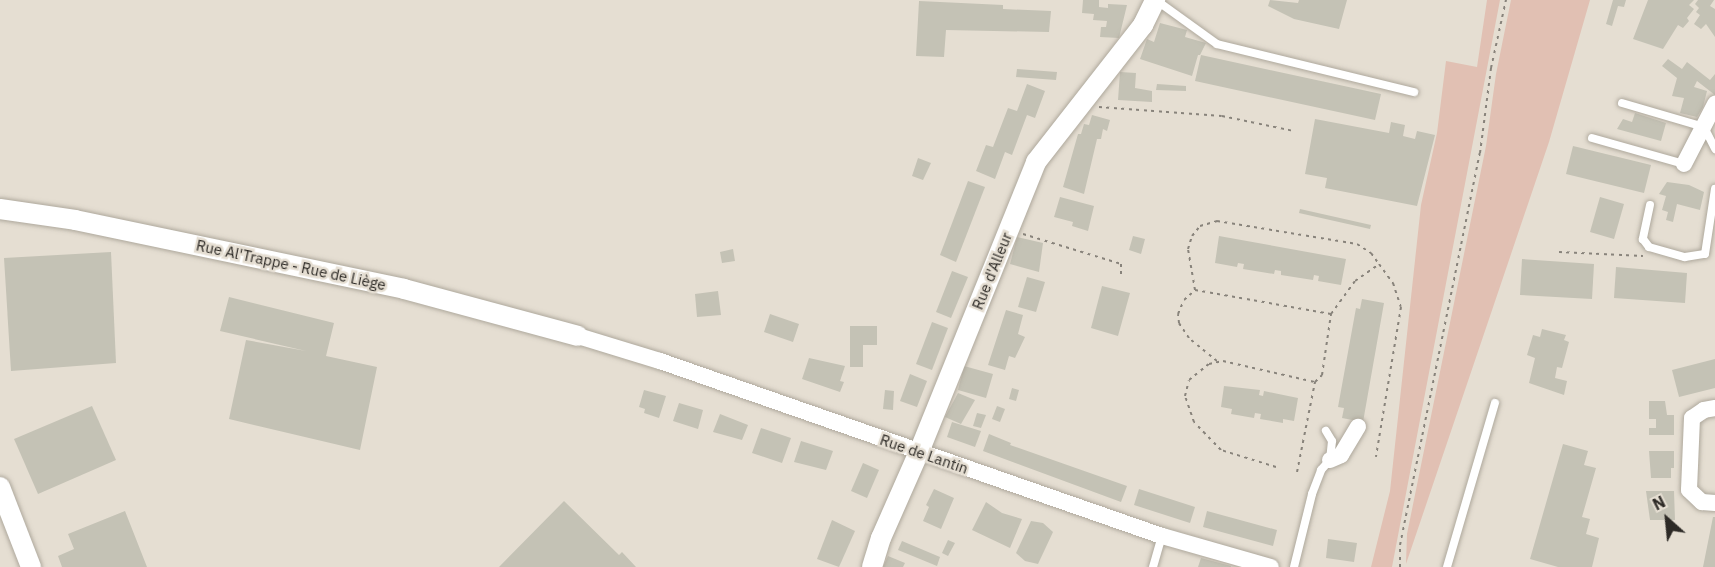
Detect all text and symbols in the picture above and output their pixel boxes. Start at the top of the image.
street label: Rue d'Alleur [968,230,1016,312]
street label: Rue Al'Trappe - Rue de Liège [195,236,387,294]
street label: Rue de Lantin [878,431,970,477]
north arrow [1637,489,1697,549]
text: N [1649,491,1669,515]

